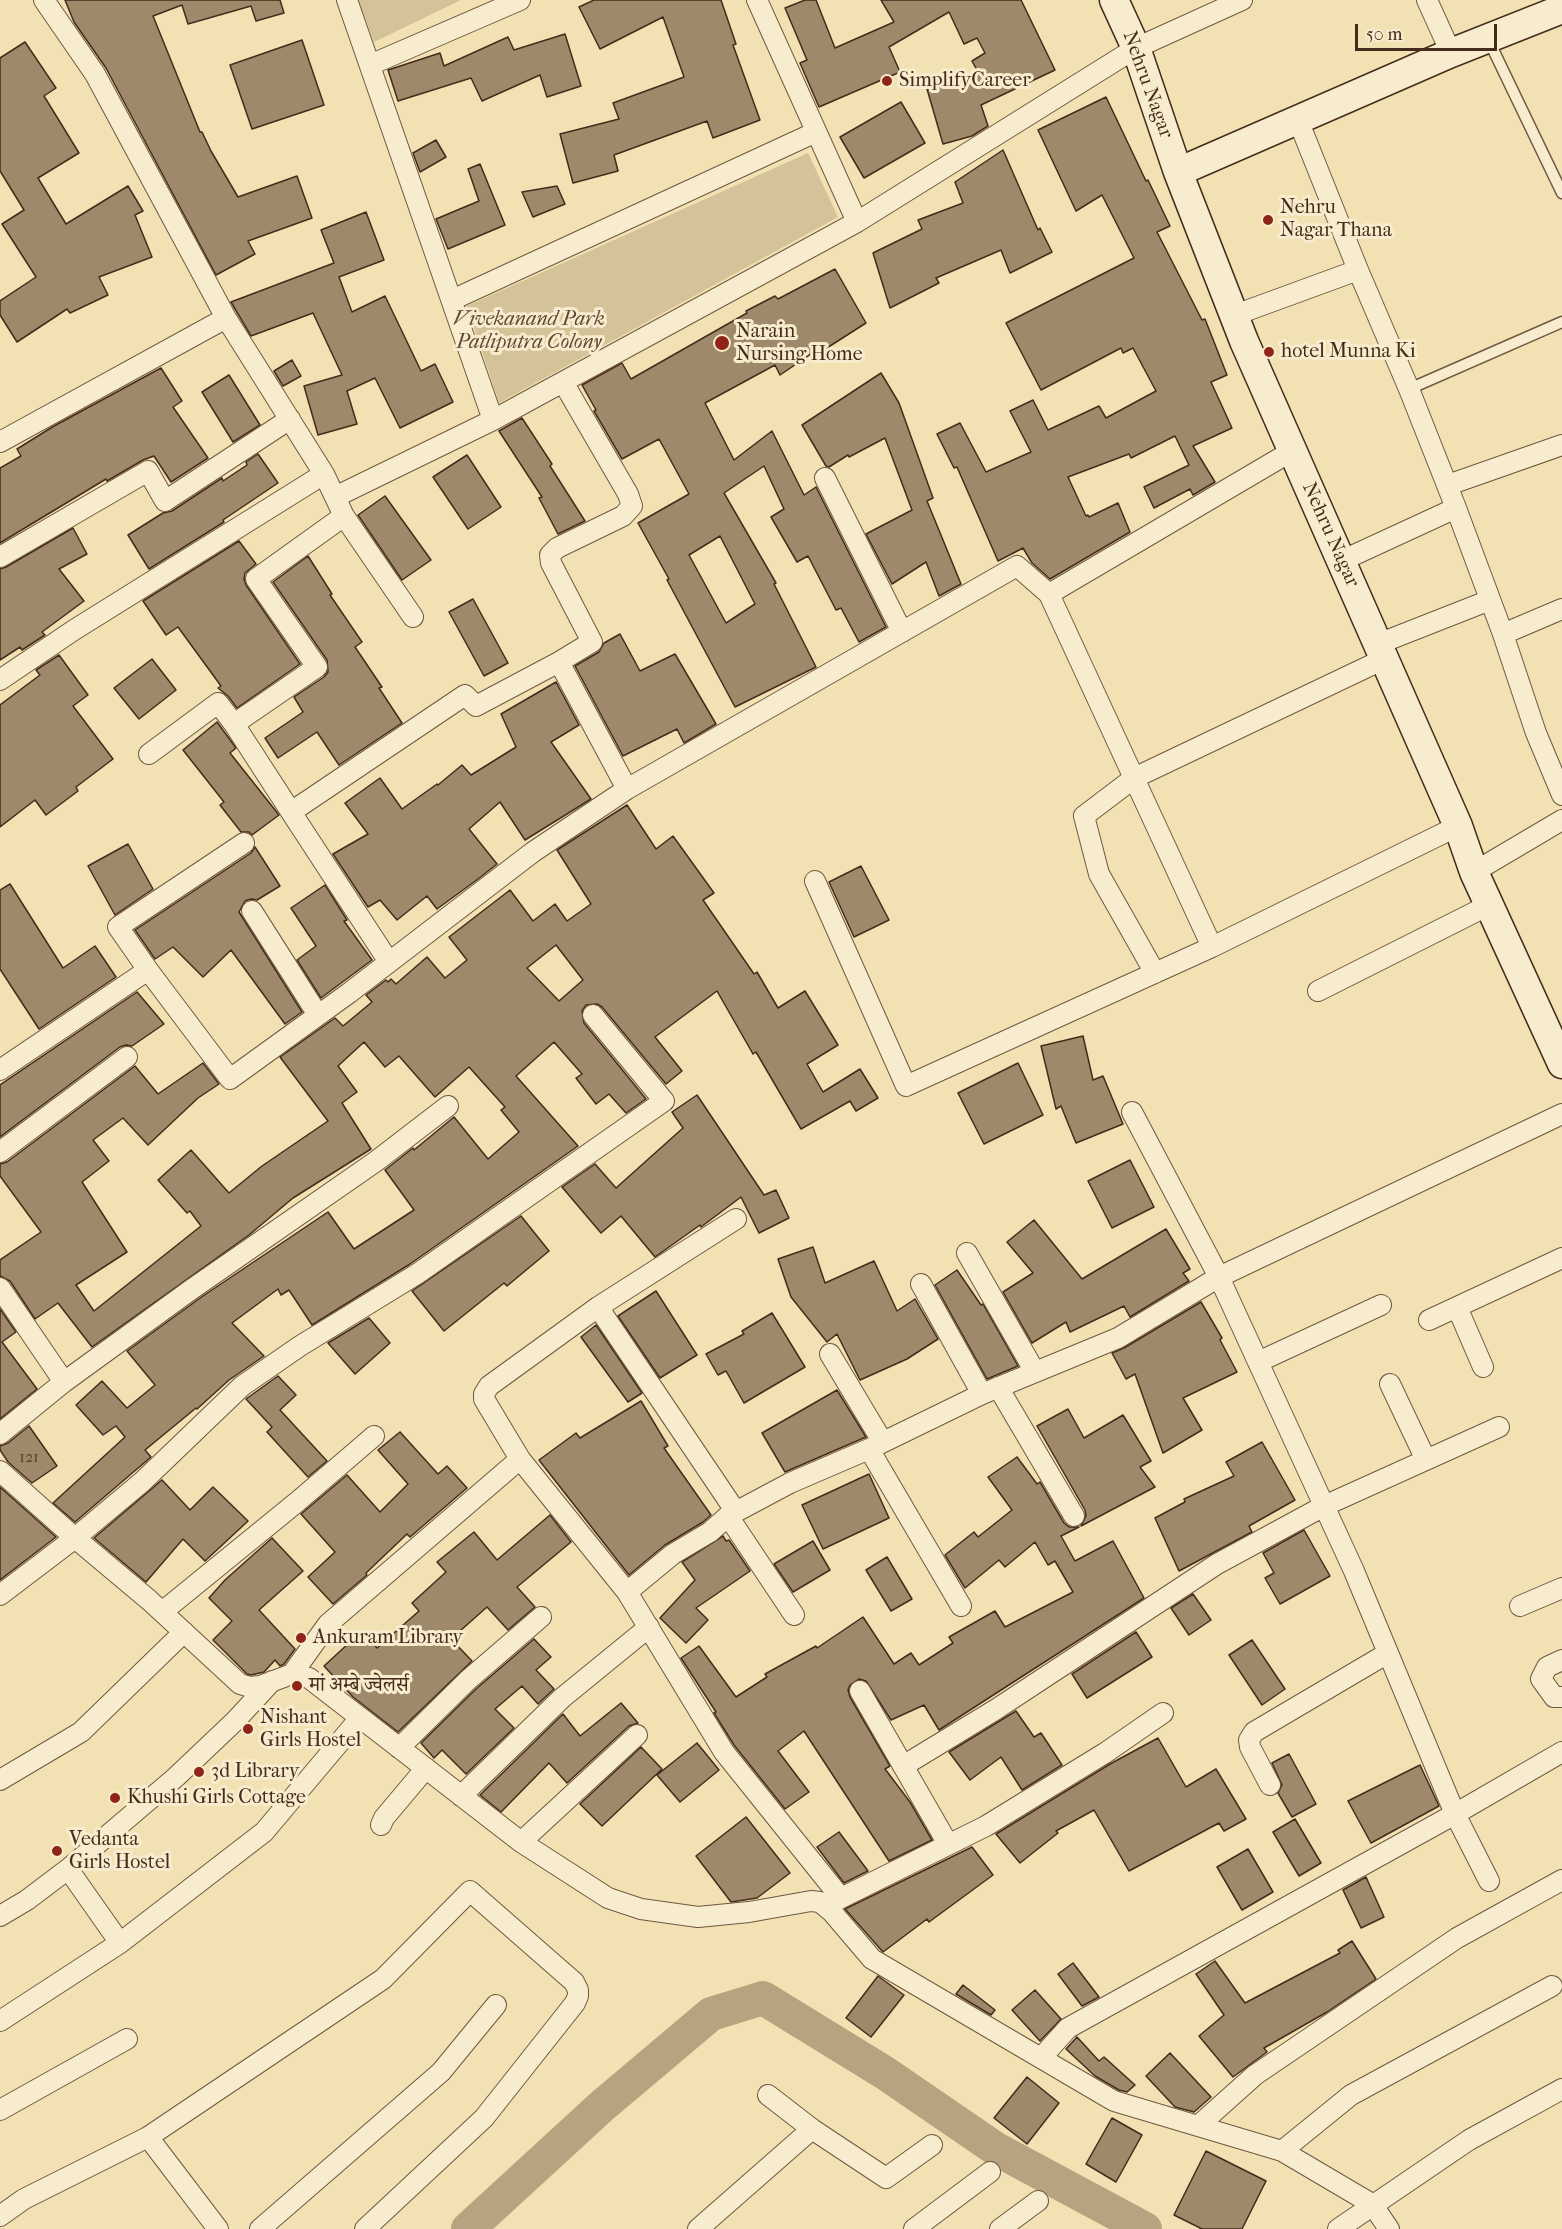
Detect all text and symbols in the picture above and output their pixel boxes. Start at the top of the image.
scale bar [1358,12,1500,50]
text: 50 m [1366,24,1402,45]
street label: Nehru Nagar [1116,28,1178,142]
place label: SimplifyCareer [899,69,1031,93]
marker: SimplifyCareer [880,74,894,88]
place label: Nehru Nagar Thana [1280,196,1392,243]
marker: Nehru Nagar Thana [1261,213,1275,227]
park label: Vivekanand Park Patliputra Colony [453,308,605,355]
place label: Narain Nursing Home [736,320,863,367]
marker: Narain Nursing Home [713,334,731,352]
place label: hotel Munna Ki [1281,340,1416,364]
marker: hotel Munna Ki [1262,345,1276,359]
street label: Nehru Nagar [1296,479,1364,591]
house number: 121 [19,1448,39,1468]
place label: Ankuram Library [313,1626,463,1650]
marker: Ankuram Library [294,1631,308,1645]
place label: मां अम्बे ज्वेलर्स [309,1674,409,1698]
marker: मां अम्बे ज्वेलर्स [290,1679,304,1693]
place label: Nishant Girls Hostel [260,1706,361,1753]
marker: Nishant Girls Hostel [241,1722,255,1736]
place label: 3d Library [211,1760,299,1784]
marker: 3d Library [192,1765,206,1779]
place label: Khushi Girls Cottage [127,1786,306,1810]
marker: Khushi Girls Cottage [108,1791,122,1805]
place label: Vedanta Girls Hostel [69,1828,170,1875]
marker: Vedanta Girls Hostel [50,1844,64,1858]

